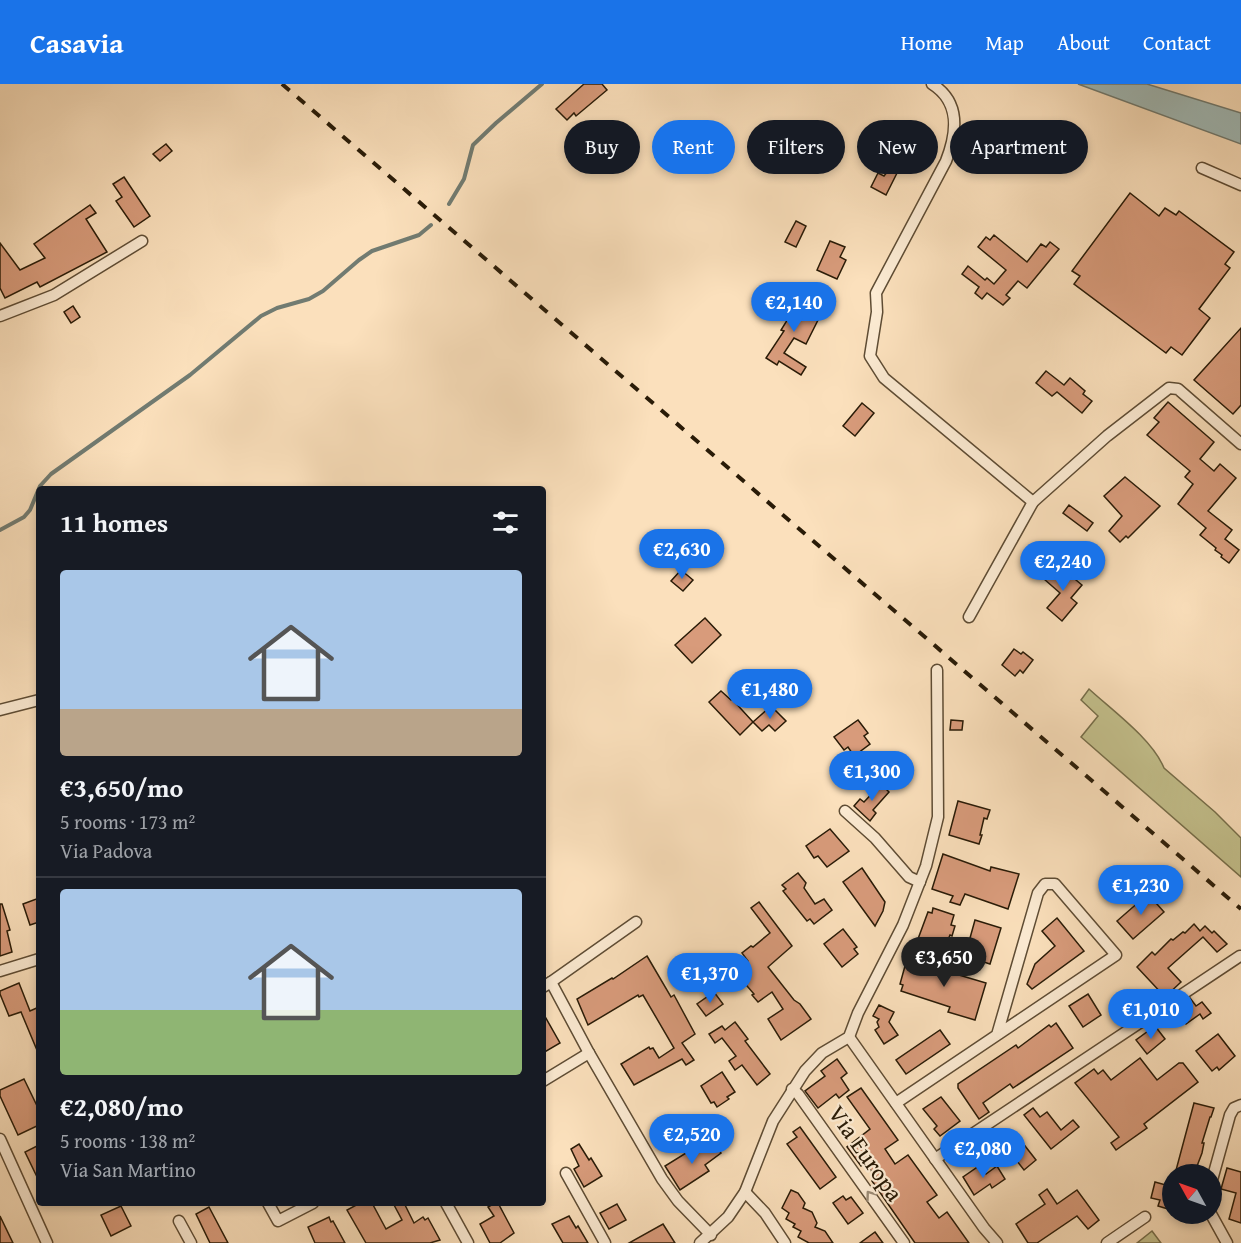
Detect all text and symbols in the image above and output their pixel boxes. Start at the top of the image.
text: Casavia [30,22,124,63]
text: Home [901,27,952,58]
text: Map [985,27,1024,58]
text: About [1057,27,1110,58]
text: Contact [1143,27,1211,58]
chip: Buy [564,120,640,174]
chip: Rent [652,120,735,174]
chip: Filters [747,120,845,174]
chip: New [857,120,938,174]
chip: Apartment [950,120,1088,174]
pin: €2,140 [745,282,843,333]
text: €2,140 [765,287,823,316]
text: 11 homes [60,503,168,542]
icon: filters [489,506,522,539]
pin: €2,630 [633,529,731,580]
text: €2,630 [653,534,711,563]
pin: €2,240 [1014,541,1112,592]
text: €2,240 [1034,546,1092,575]
icon: home [237,609,345,717]
pin: €1,480 [721,669,819,720]
text: €1,480 [741,674,799,703]
pin: €1,300 [823,751,921,802]
text: €1,300 [843,756,901,785]
text: €3,650/mo [60,768,183,807]
text: 5 rooms · 173 m² [60,807,195,836]
text: Via Padova [60,836,152,865]
pin: €1,230 [1092,865,1190,916]
text: €1,230 [1112,870,1170,899]
icon: home [237,928,345,1036]
pin: €3,650 [895,937,993,988]
text: €3,650 [915,942,973,971]
pin: €1,370 [661,953,759,1004]
text: €1,370 [681,958,739,987]
pin: €1,010 [1102,989,1200,1040]
text: €1,010 [1122,994,1180,1023]
text: €2,080/mo [60,1087,183,1126]
street label: Via Europa [820,1098,912,1209]
pin: €2,520 [643,1114,741,1165]
text: €2,520 [663,1119,721,1148]
text: 5 rooms · 138 m² [60,1126,195,1155]
pin: €2,080 [934,1128,1032,1179]
text: €2,080 [954,1133,1012,1162]
text: Via San Martino [60,1155,196,1184]
north arrow [1162,1164,1222,1224]
map controls [1162,1164,1222,1224]
one-way arrow [866,1191,877,1202]

